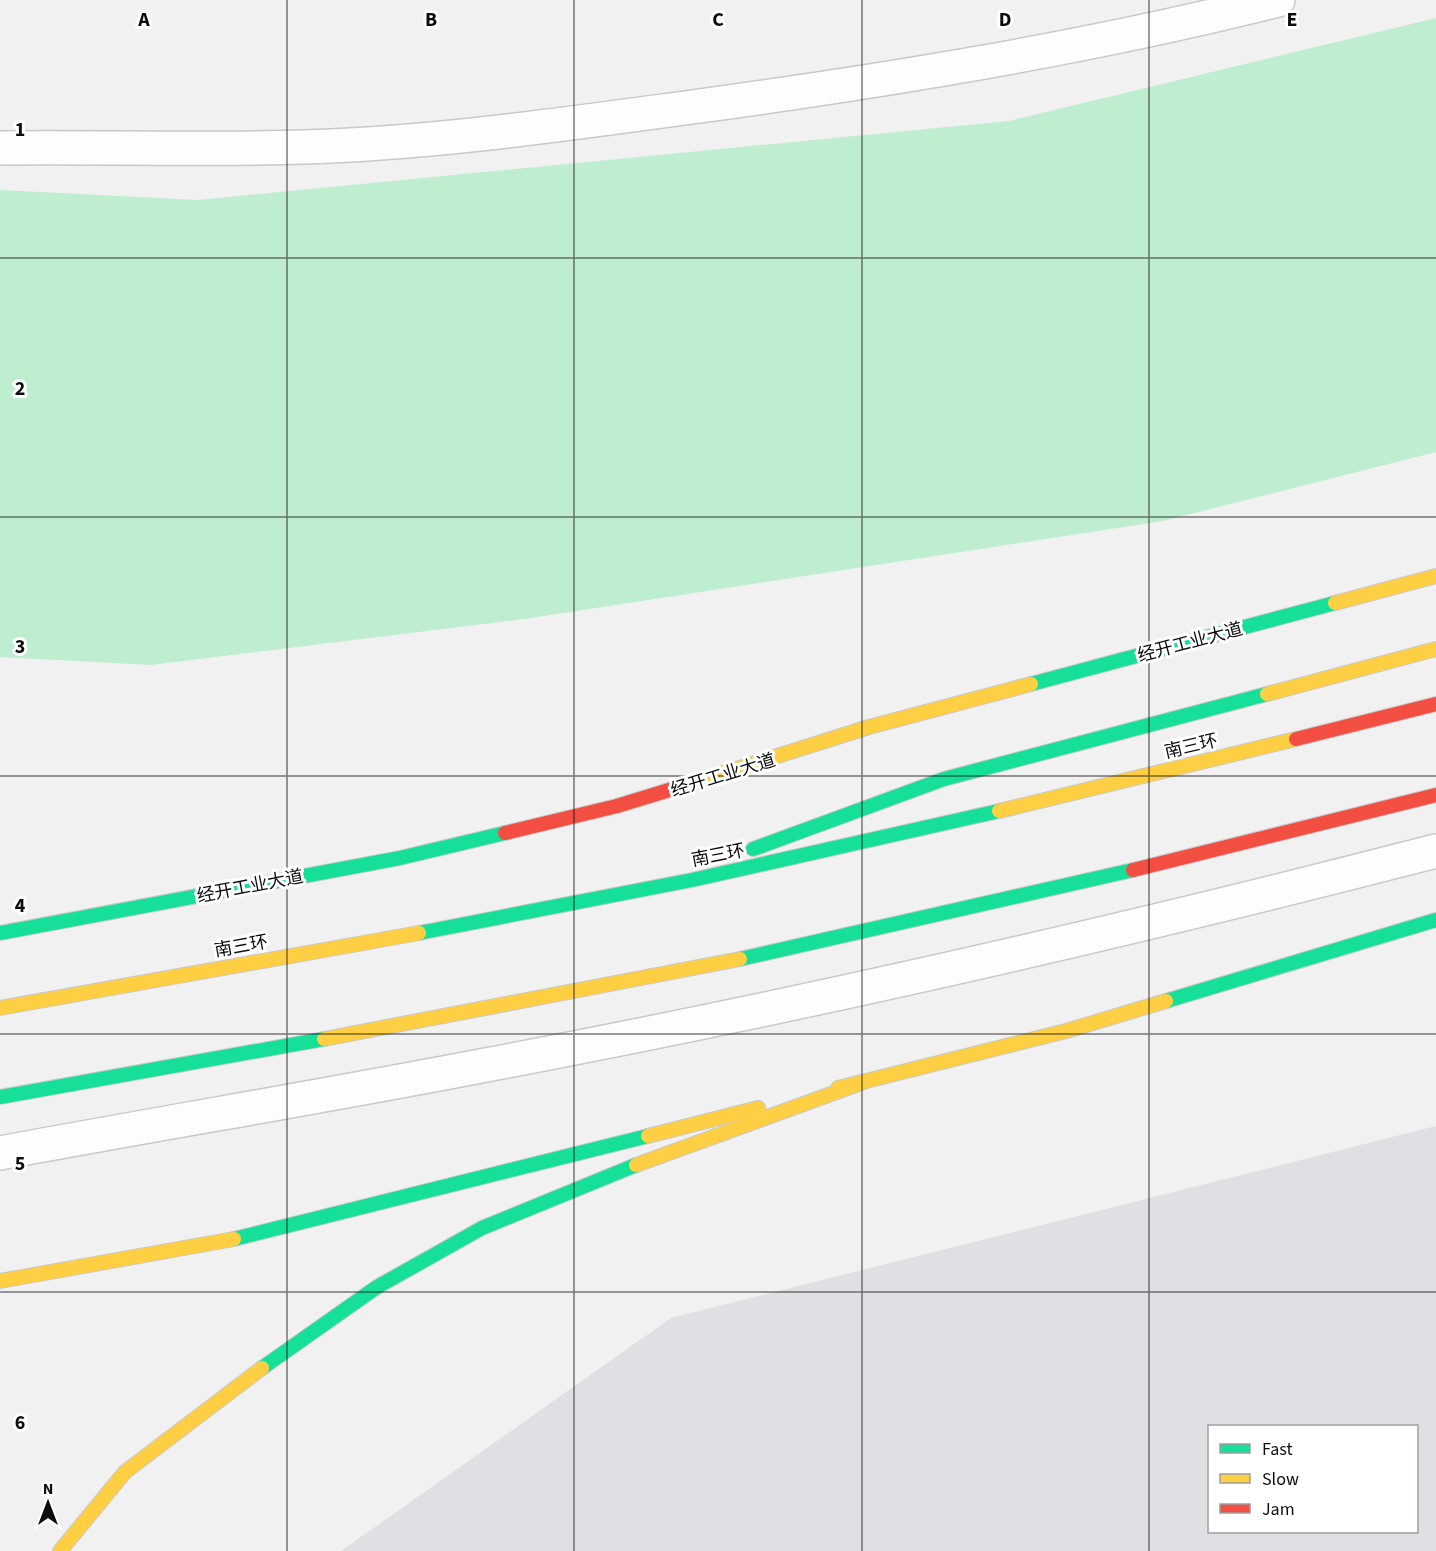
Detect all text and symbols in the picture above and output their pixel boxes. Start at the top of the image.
text: A [137,6,150,34]
text: B [425,6,437,34]
text: C [712,6,724,34]
text: D [999,6,1011,34]
text: E [1287,6,1297,34]
text: 1 [15,116,25,144]
text: 2 [15,375,25,403]
street label: 经开工业大道 [1135,616,1246,669]
text: 3 [15,633,25,661]
street label: 南三环 [1162,728,1220,765]
street label: 经开工业大道 [668,748,778,803]
street label: 南三环 [689,838,747,873]
street label: 经开工业大道 [195,864,305,909]
text: 4 [15,892,26,920]
street label: 南三环 [212,929,270,963]
text: 5 [15,1150,25,1178]
text: 6 [15,1409,25,1437]
legend [1208,1425,1418,1533]
text: Fast [1262,1437,1293,1462]
text: Slow [1262,1467,1299,1492]
north arrow [18,1473,78,1533]
text: N [43,1478,53,1500]
text: Jam [1262,1497,1295,1522]

